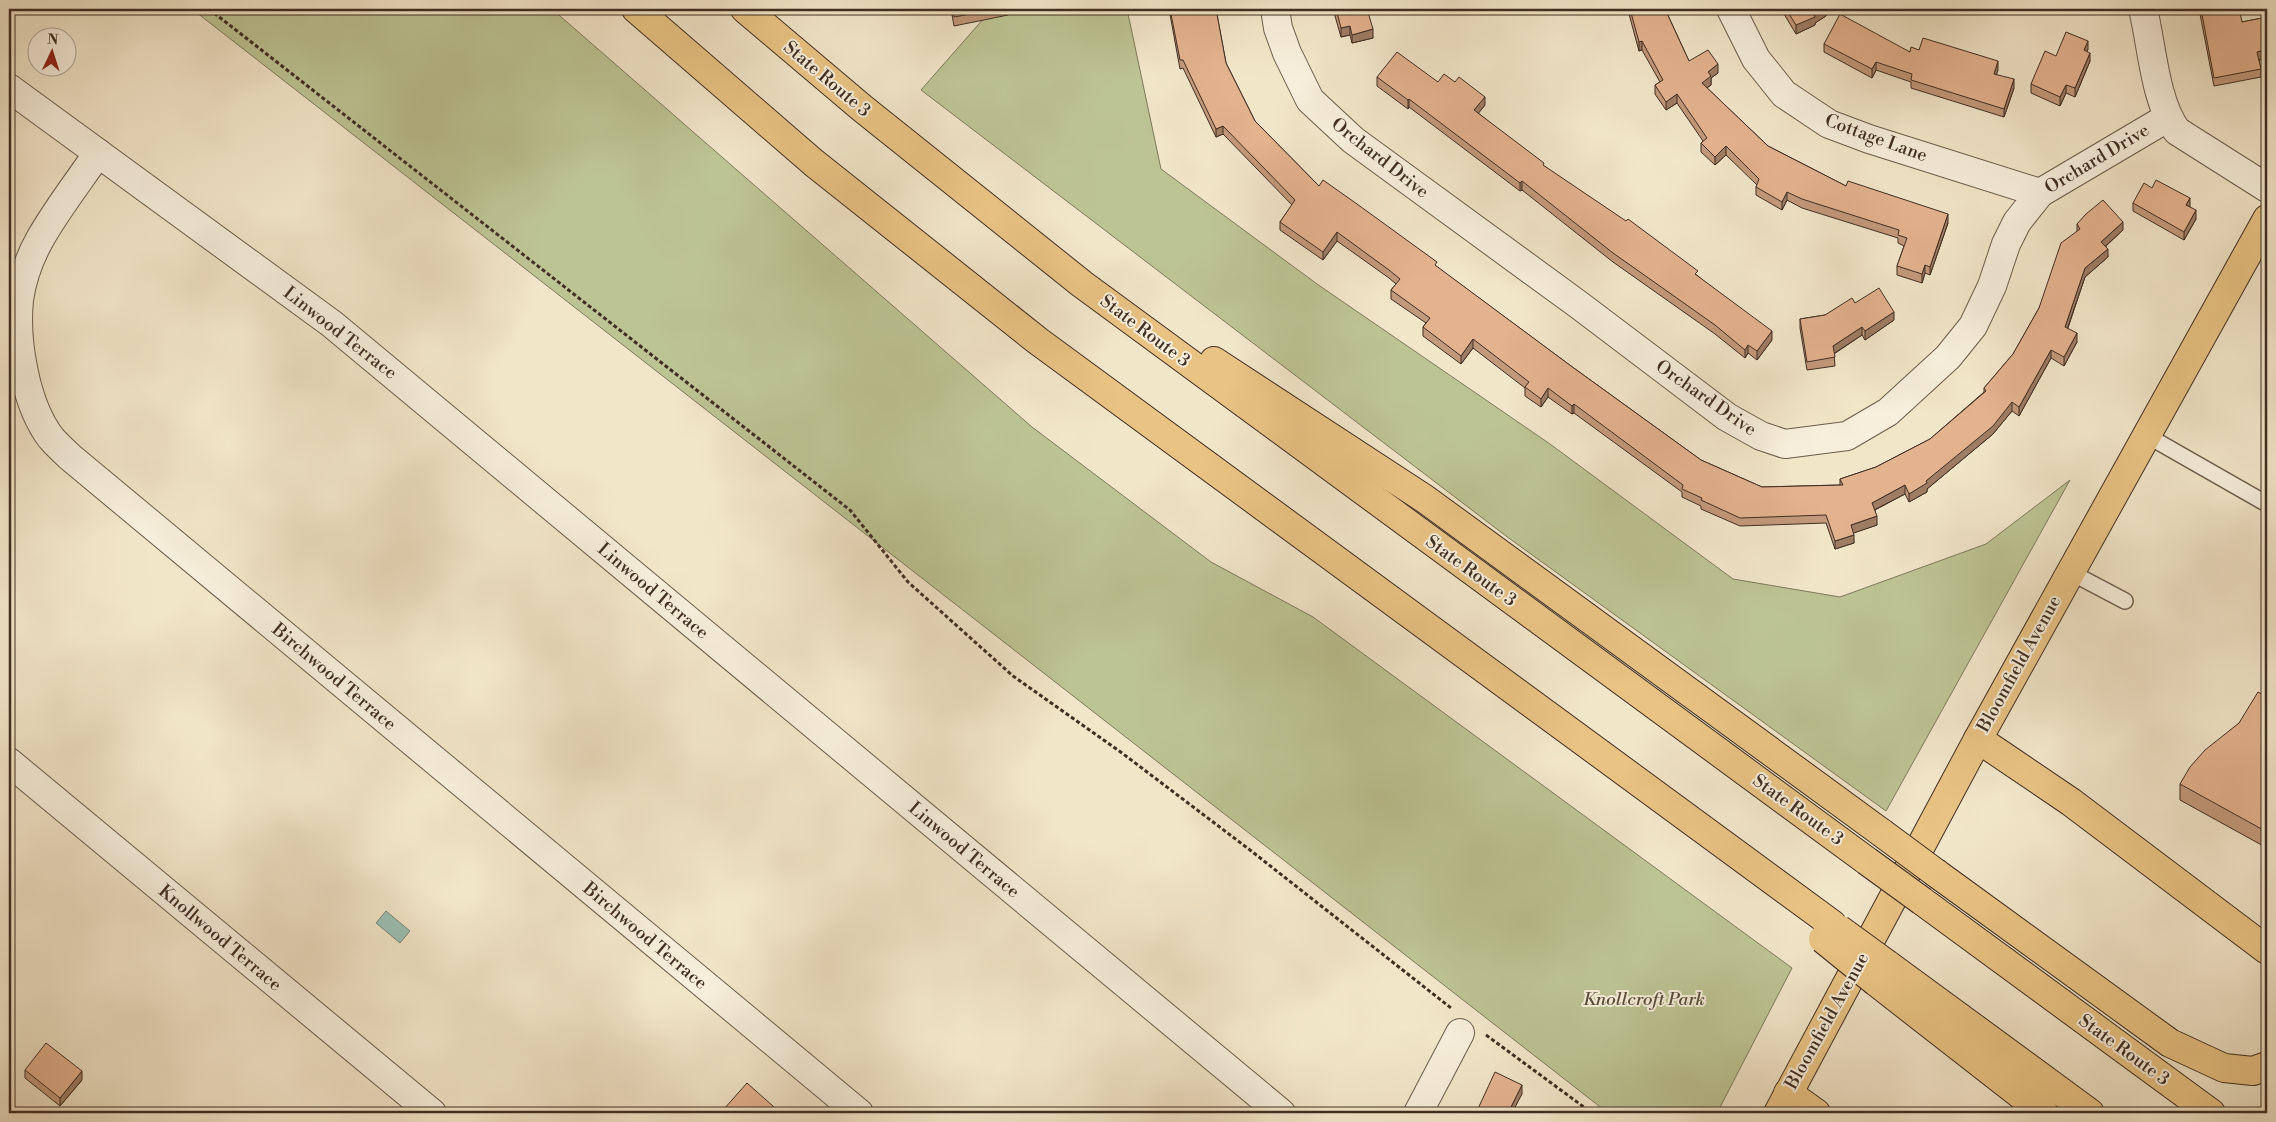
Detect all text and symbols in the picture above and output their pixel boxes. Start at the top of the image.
north arrow [28,28,78,78]
text: N [47,31,59,49]
street label: State Route 3 [779,36,875,122]
street label: Cottage Lane [1822,109,1930,167]
street label: Orchard Drive [1327,113,1433,203]
street label: Orchard Drive [2041,119,2153,199]
street label: Linwood Terrace [278,281,402,385]
street label: State Route 3 [1095,290,1195,372]
street label: Orchard Drive [1651,355,1761,441]
street label: State Route 3 [1421,530,1521,612]
street label: Linwood Terrace [593,538,713,644]
street label: Bloomfield Avenue [1971,592,2066,737]
street label: Birchwood Terrace [266,618,401,736]
street label: State Route 3 [1748,769,1848,851]
street label: Linwood Terrace [904,797,1024,903]
street label: Birchwood Terrace [577,877,712,995]
street label: Knollwood Terrace [154,880,286,996]
street label: Bloomfield Avenue [1779,949,1874,1094]
park label: Knollcroft Park [1583,988,1705,1011]
street label: State Route 3 [2074,1009,2174,1091]

